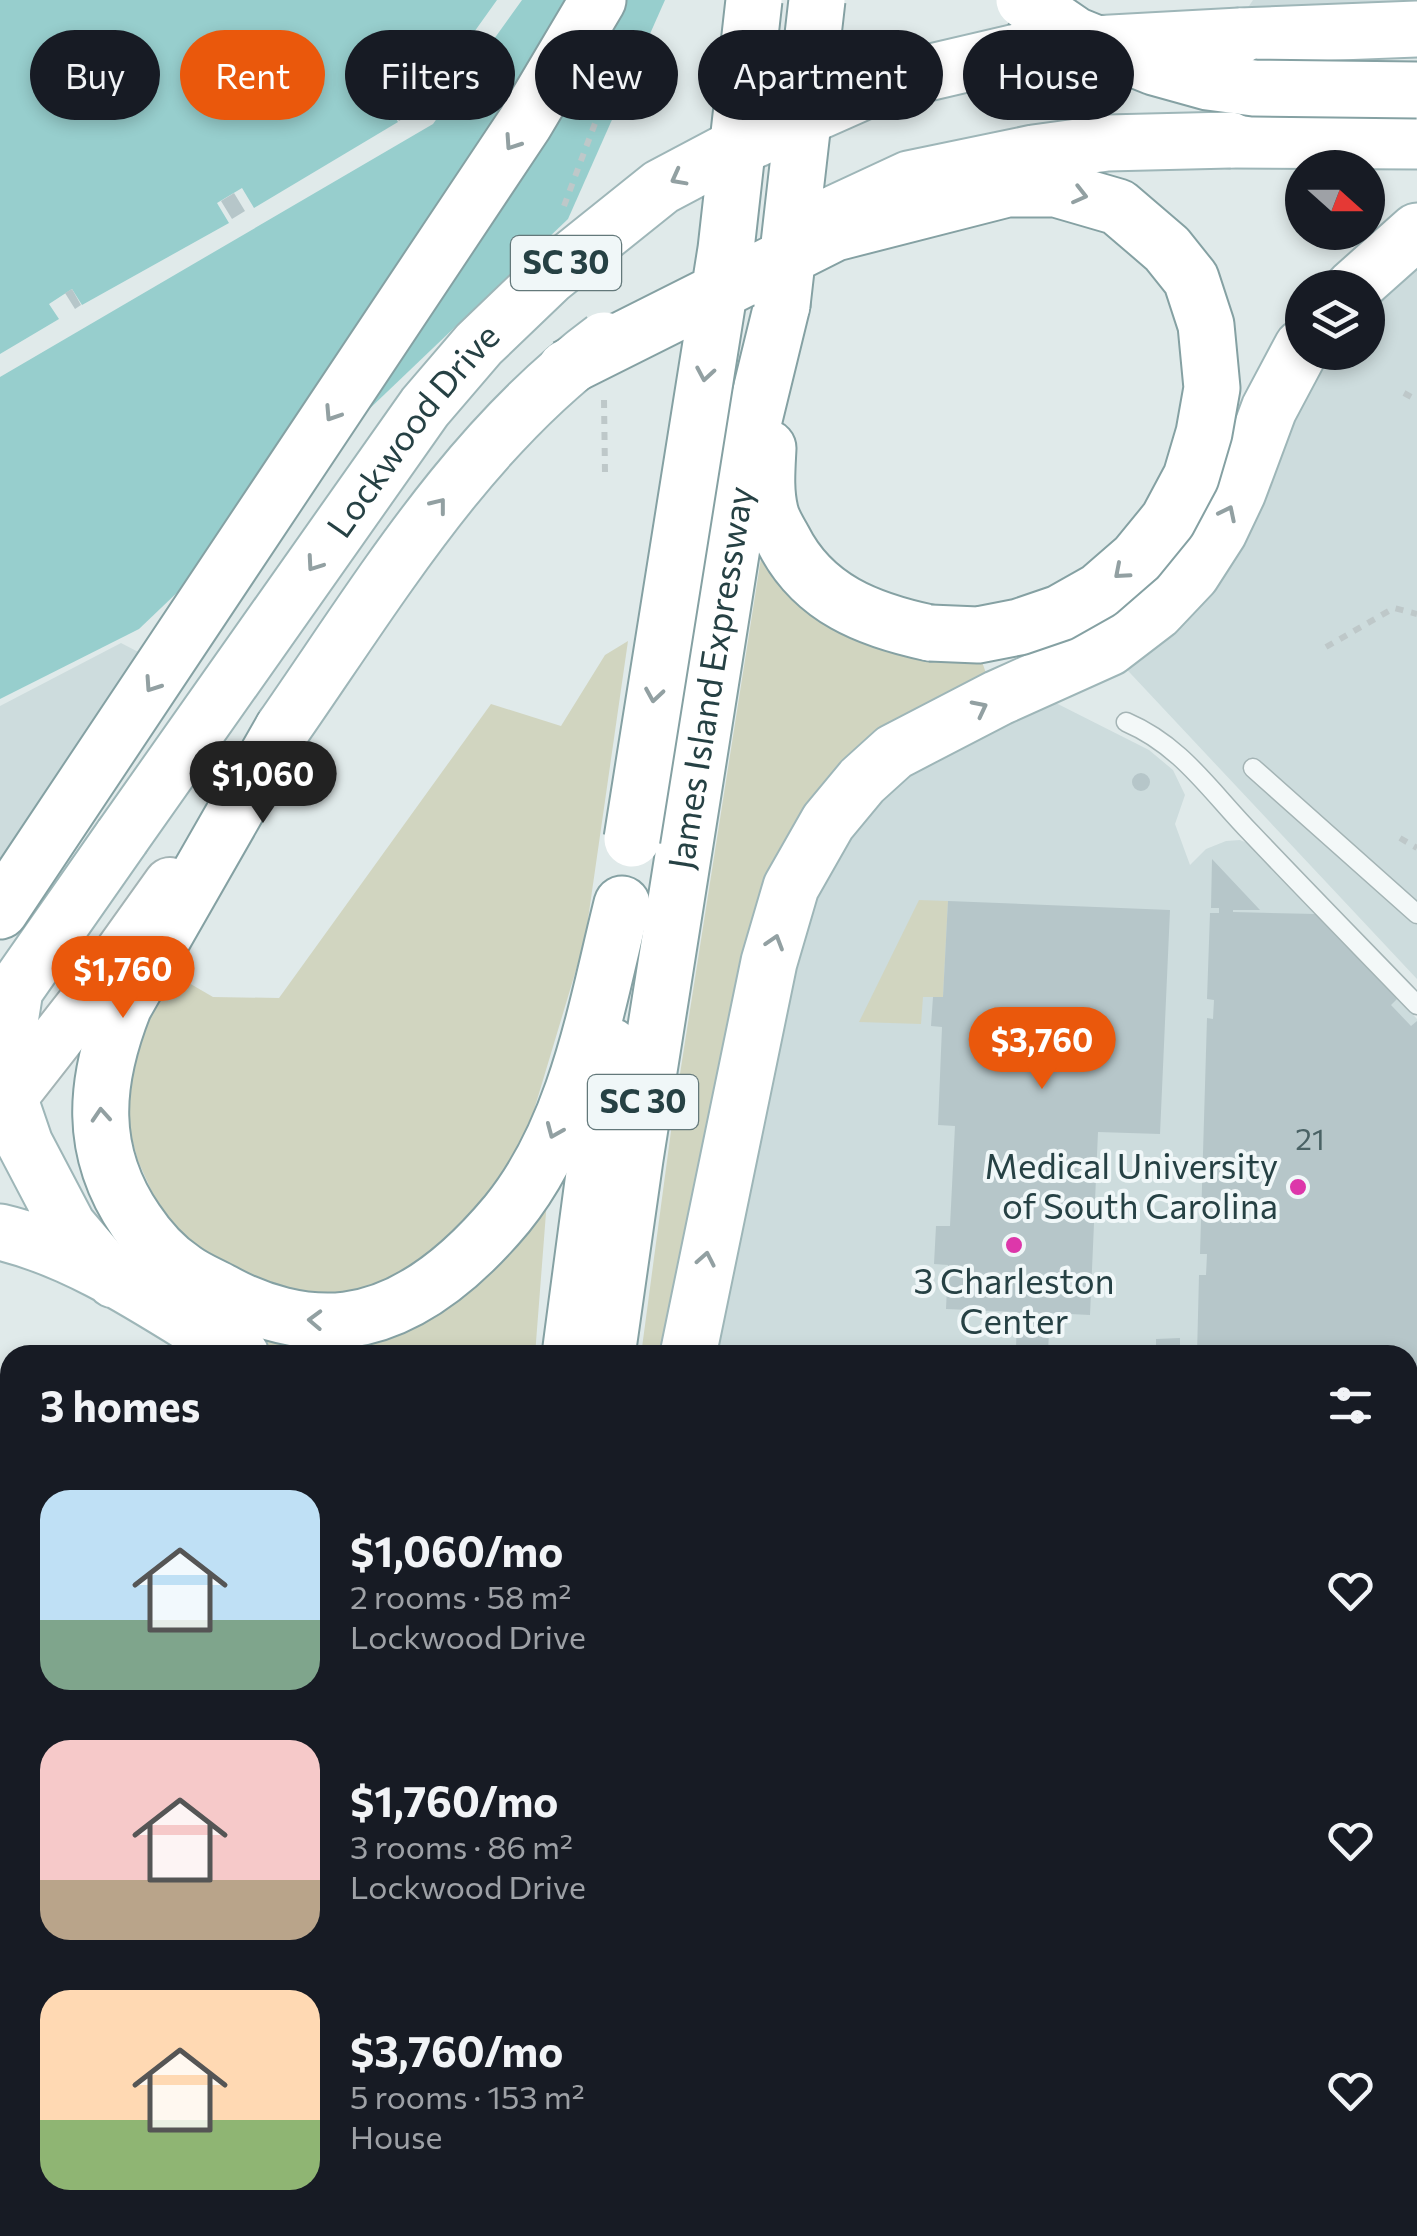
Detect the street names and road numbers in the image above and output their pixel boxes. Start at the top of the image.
road number: SC 30 [511,236,621,290]
street label: Lockwood Drive [316,313,507,545]
street label: James Island Expressway [657,483,760,872]
road number: SC 30 [588,1075,698,1129]

